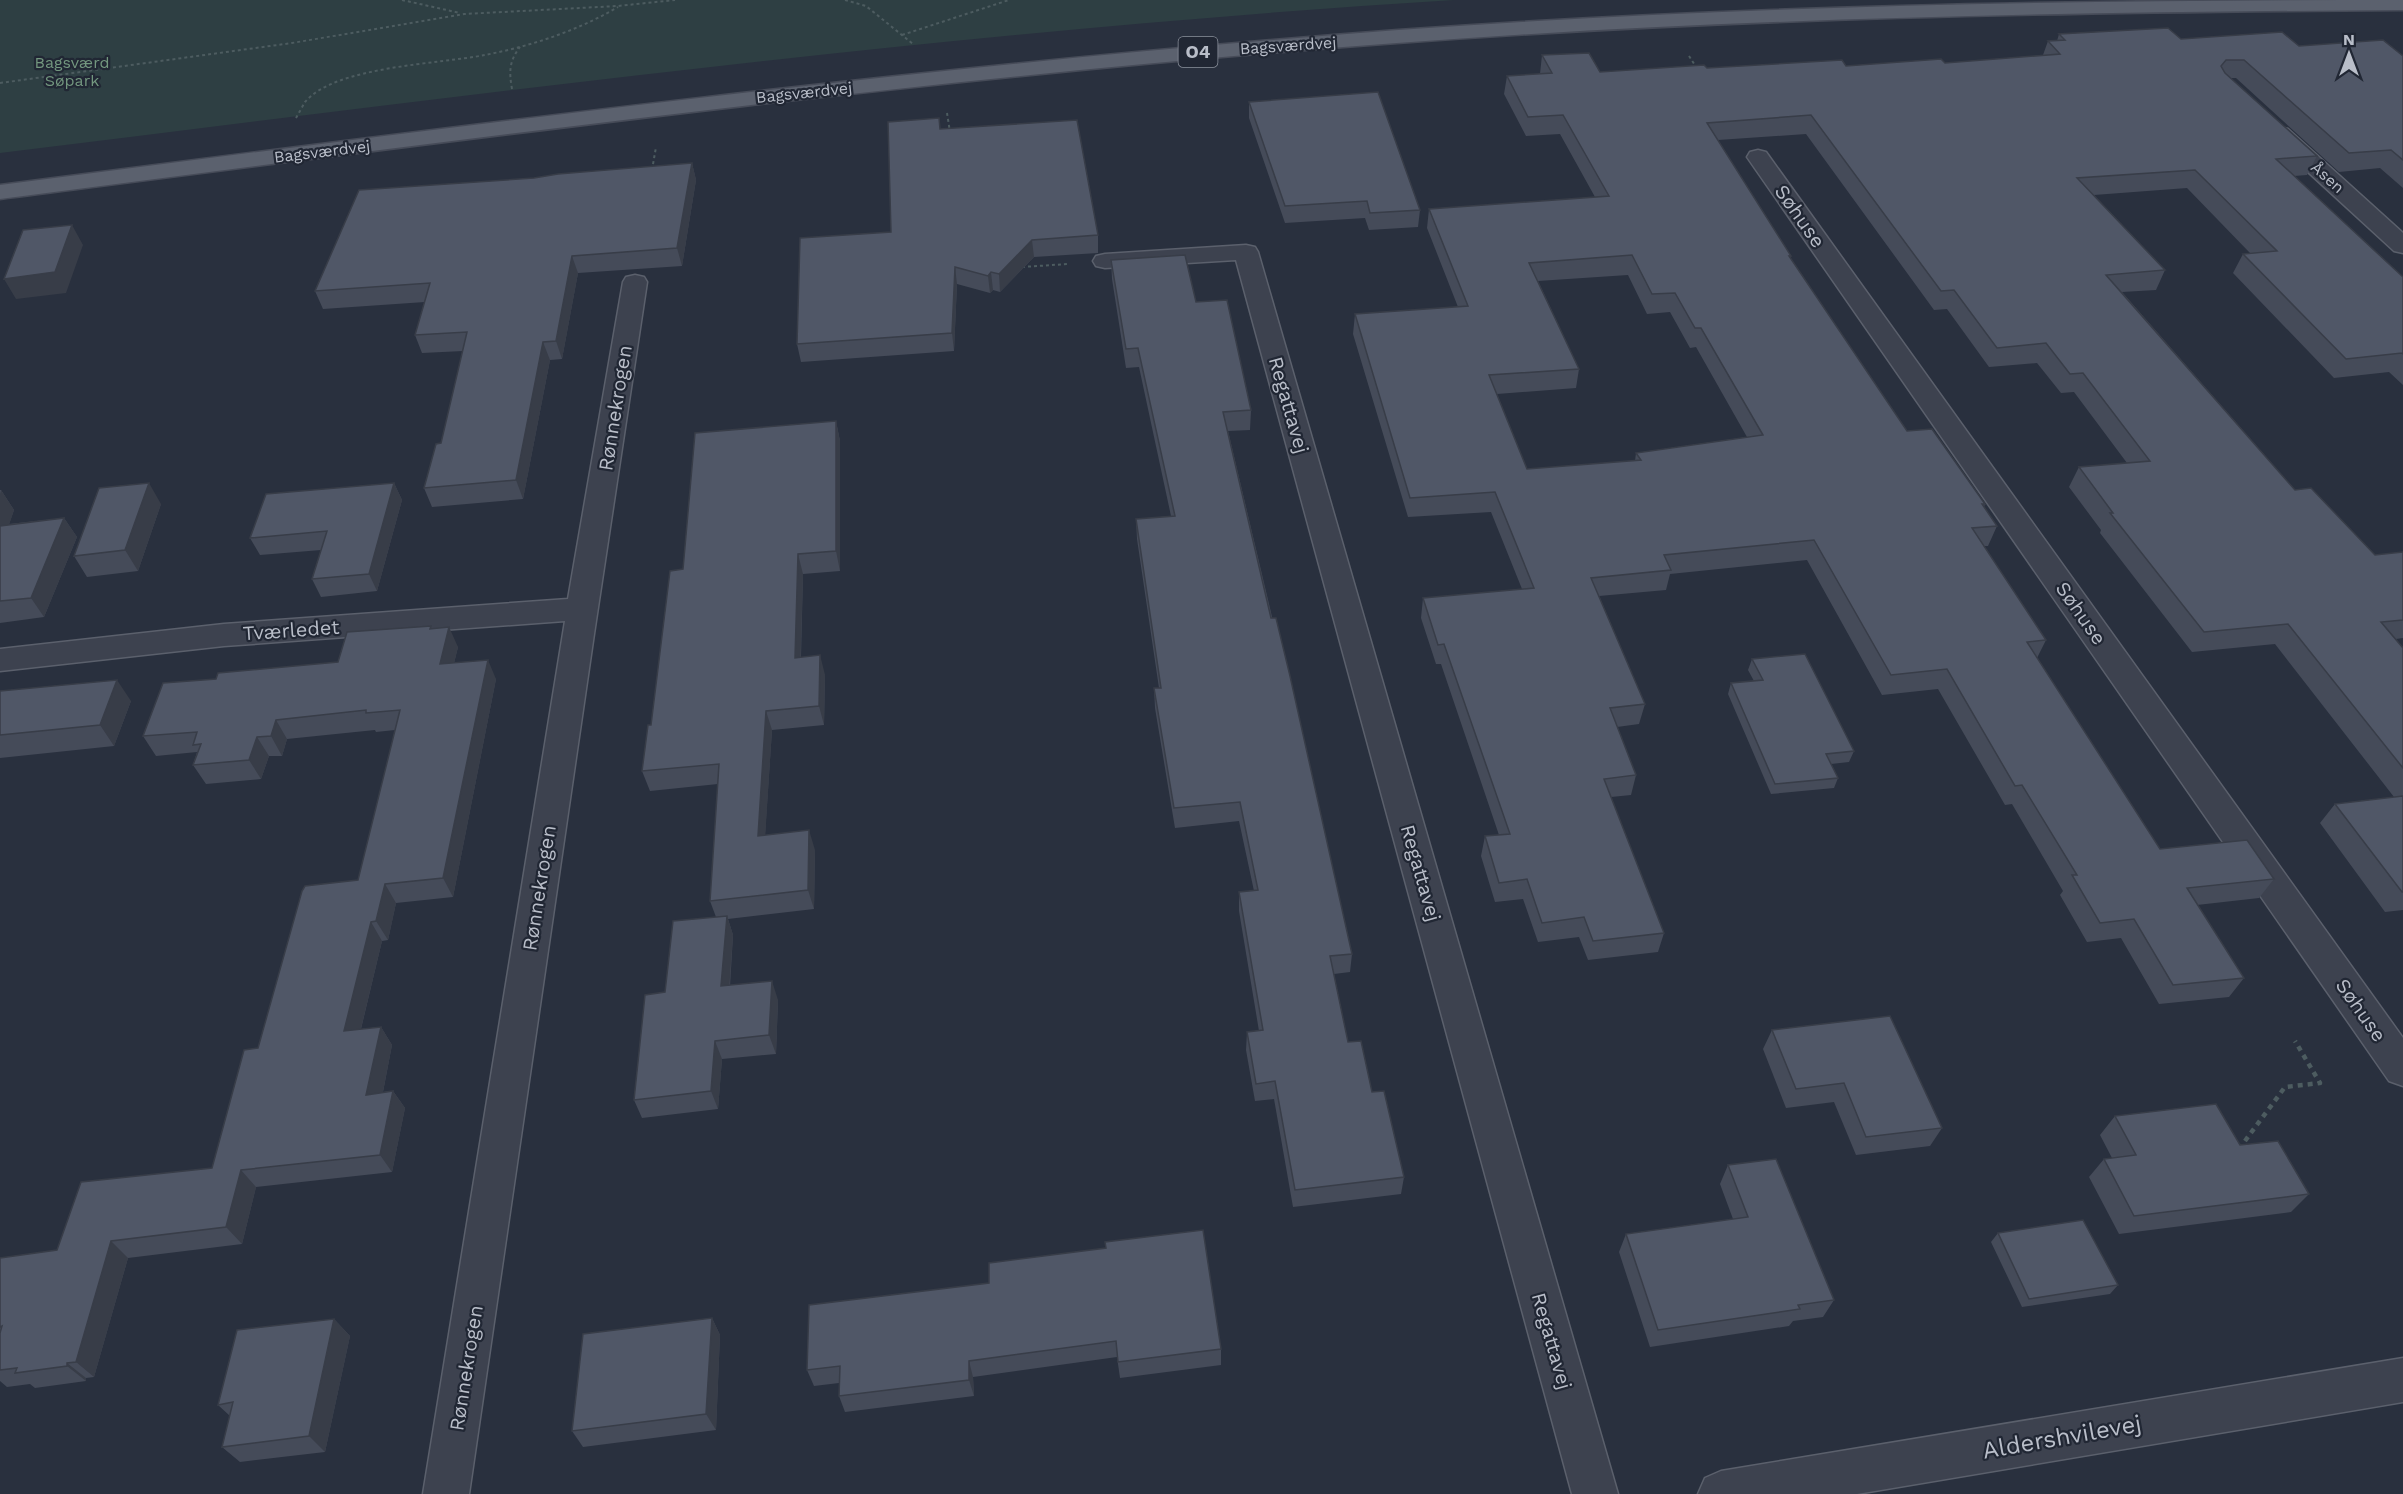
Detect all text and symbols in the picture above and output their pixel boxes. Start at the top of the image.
north arrow [2319,24,2379,84]
text: N [2343,30,2355,49]
street label: Bagsværdvej [1239,33,1337,58]
road number: O4 [1178,37,1218,67]
park label: Bagsværd Søpark [35,53,109,90]
street label: Bagsværdvej [755,78,853,107]
street label: Bagsværdvej [273,136,371,167]
street label: Åsen [2307,158,2348,197]
street label: Søhuse [1770,180,1830,252]
street label: Rønnekrogen [593,343,637,473]
street label: Regattavej [1264,354,1314,456]
street label: Søhuse [2051,577,2111,649]
street label: Tværledet [242,615,341,645]
street label: Regattavej [1396,822,1446,924]
street label: Rønnekrogen [517,823,561,953]
street label: Søhuse [2331,974,2391,1046]
street label: Regattavej [1527,1290,1577,1392]
street label: Rønnekrogen [444,1303,488,1433]
street label: Aldershvilevej [1980,1409,2144,1465]

